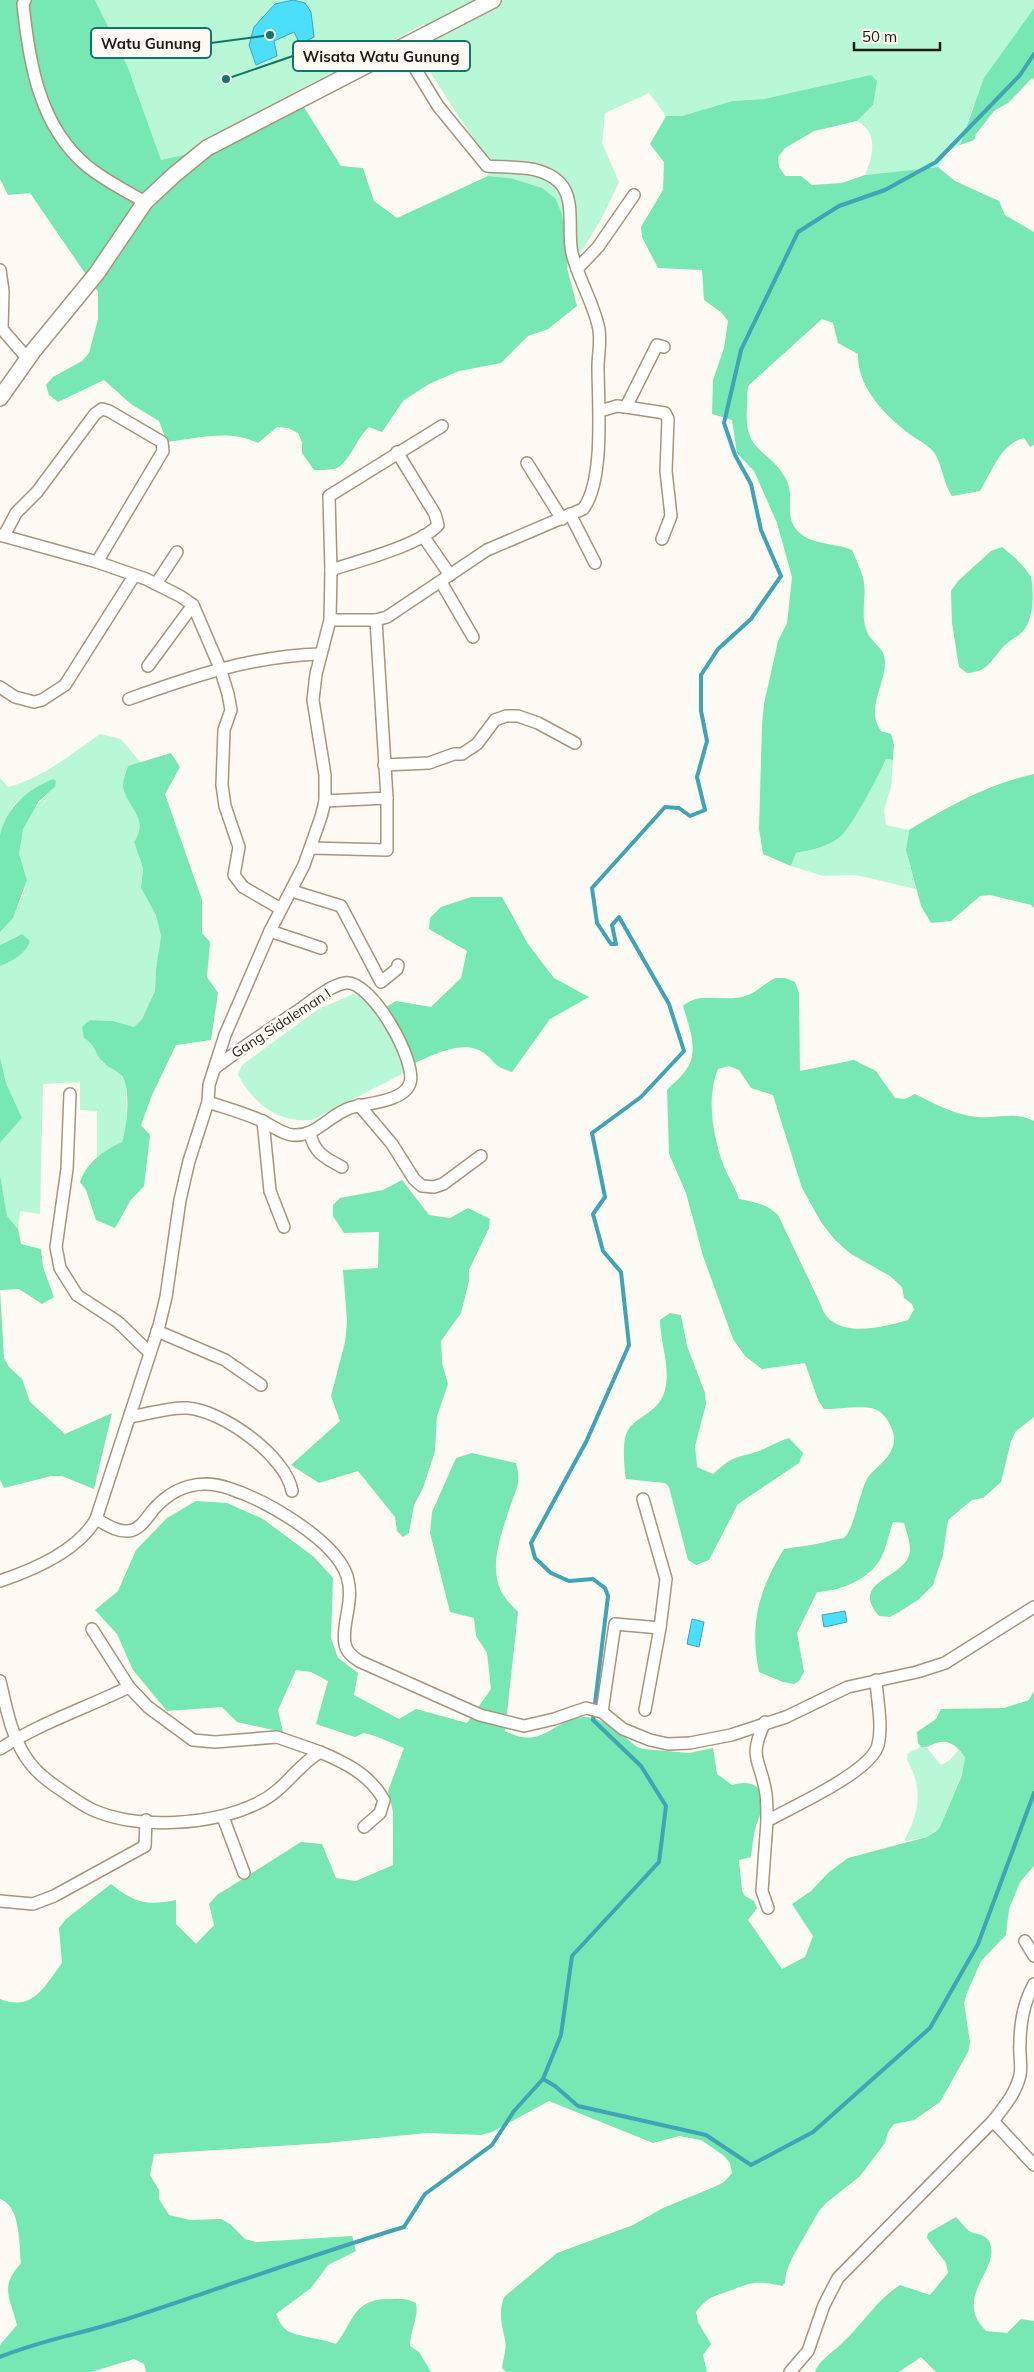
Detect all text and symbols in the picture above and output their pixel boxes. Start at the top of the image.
scale bar [854,20,940,52]
text: 50 m [862,27,897,46]
callout: Watu Gunung [91,28,211,58]
text: Watu Gunung [101,34,201,53]
callout: Wisata Watu Gunung [293,41,470,71]
text: Wisata Watu Gunung [303,47,460,66]
street label: Gang Sidaleman I [228,984,334,1062]

